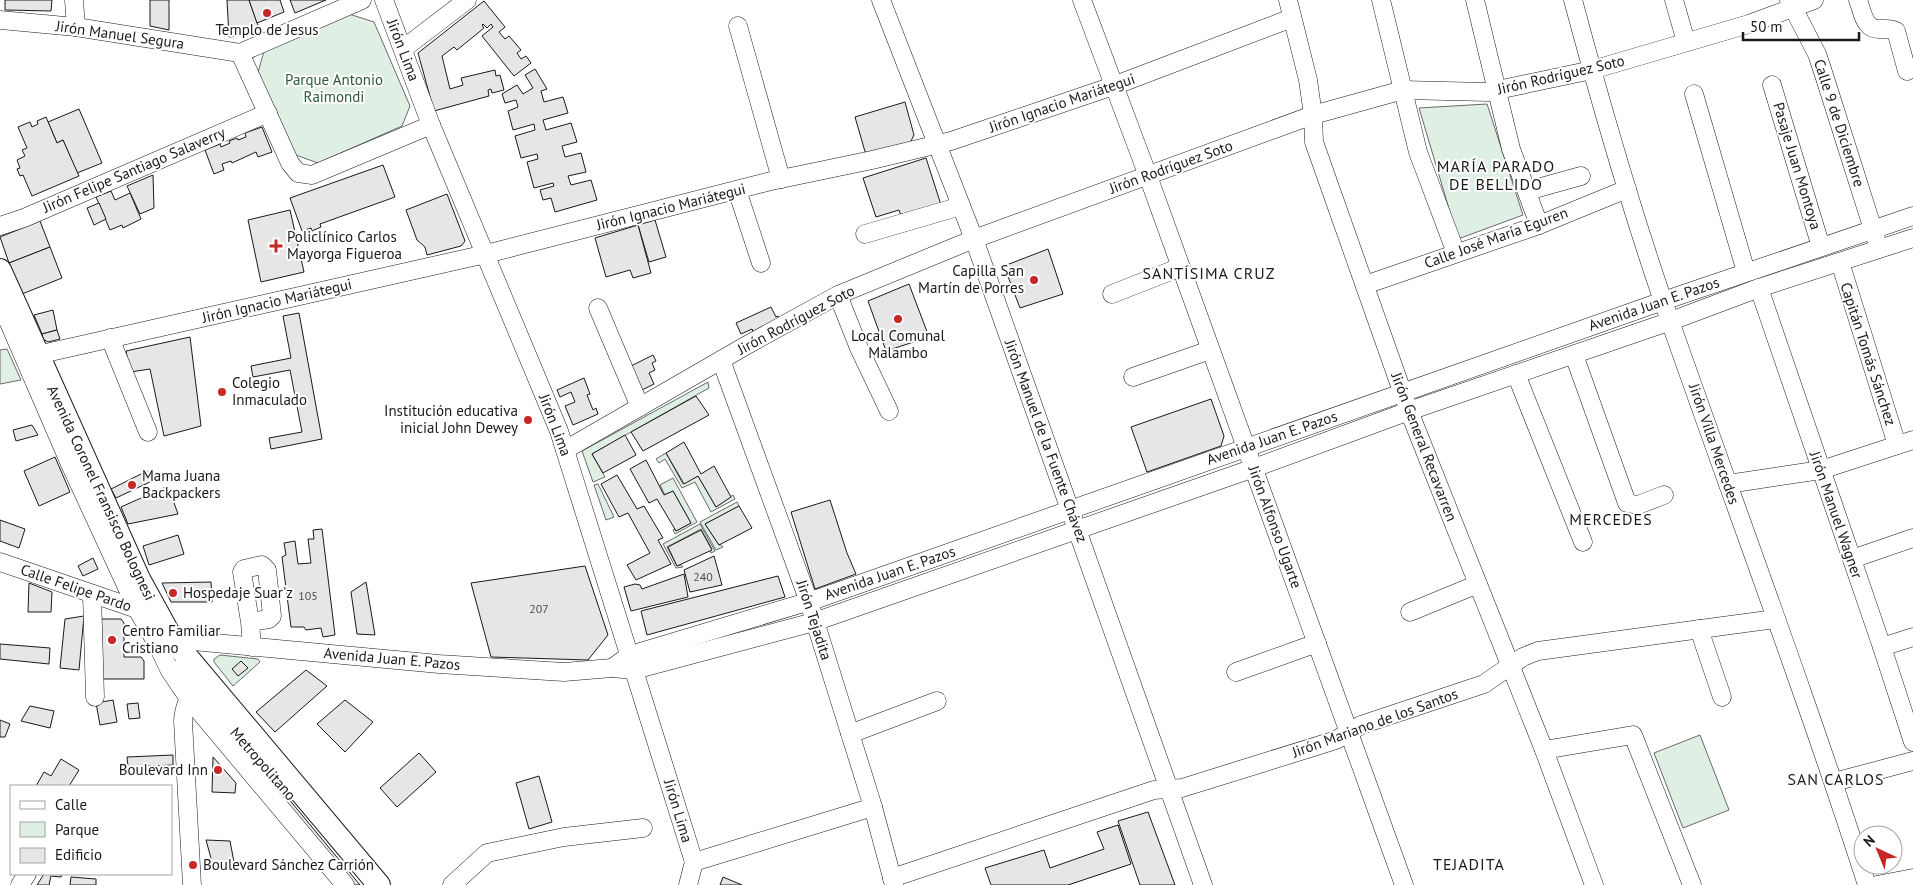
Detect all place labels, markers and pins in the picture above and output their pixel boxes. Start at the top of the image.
marker: Templo de Jesus [261,7,273,19]
place label: Templo de Jesus [215,20,319,39]
place label: Policlínico Carlos Mayorga Figueroa [287,227,402,263]
marker: Policlínico Carlos Mayorga Figueroa [269,239,283,253]
place label: Capilla San Martín de Porres [918,261,1024,297]
marker: Capilla San Martín de Porres [1028,274,1040,286]
marker: Local Comunal Malambo [892,313,904,325]
place label: Local Comunal Malambo [851,326,946,362]
place label: Colegio Inmaculado [232,373,307,409]
marker: Colegio Inmaculado [216,386,228,398]
place label: Institución educativa inicial John Dewey [384,401,518,437]
marker: Institución educativa inicial John Dewey [522,414,534,426]
place label: Mama Juana Backpackers [142,466,221,502]
marker: Mama Juana Backpackers [126,479,138,491]
place label: Hospedaje Suar'z [183,583,293,602]
marker: Hospedaje Suar'z [167,587,179,599]
place label: Centro Familiar Cristiano [122,621,220,657]
marker: Centro Familiar Cristiano [106,634,118,646]
place label: Boulevard Inn [119,760,208,779]
marker: Boulevard Inn [212,764,224,776]
place label: Boulevard Sánchez Carrión [203,855,374,874]
marker: Boulevard Sánchez Carrión [187,859,199,871]

